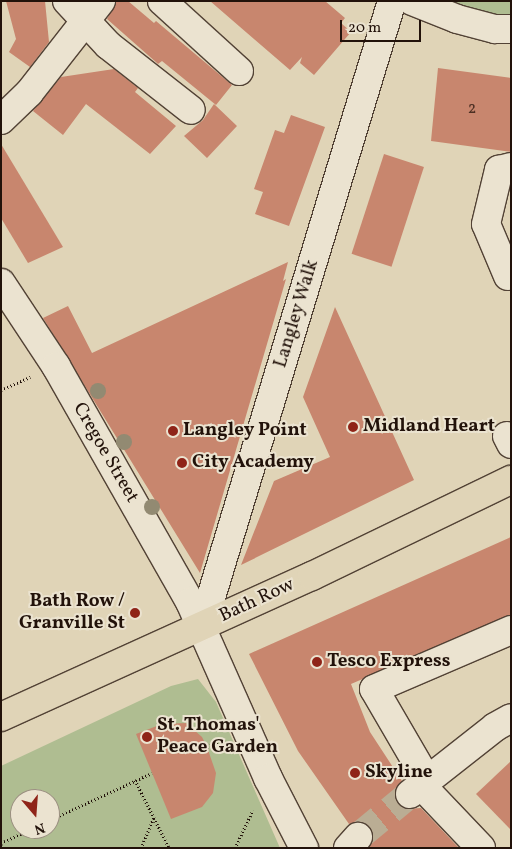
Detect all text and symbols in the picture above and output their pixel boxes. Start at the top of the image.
scale bar [342,10,423,42]
text: 20 m [348,18,381,39]
house number: 2 [468,99,476,119]
street label: Langley Walk [270,257,324,371]
street label: Cregoe Street [67,399,143,507]
place label: Midland Heart [363,416,495,438]
place label: Langley Point [183,420,307,442]
marker: Midland Heart [347,421,359,433]
marker: Langley Point [167,425,179,437]
place label: City Academy [192,452,314,474]
marker: City Academy [176,457,188,469]
street label: Bath Row [216,574,298,628]
place label: Bath Row / Granville St [19,591,125,635]
marker: Bath Row / Granville St [129,607,141,619]
place label: Tesco Express [327,651,451,673]
marker: Tesco Express [311,656,323,668]
place label: St. Thomas' Peace Garden [157,715,278,759]
marker: St. Thomas' Peace Garden [141,731,153,743]
place label: Skyline [365,762,433,784]
marker: Skyline [349,767,361,779]
north arrow [10,789,60,839]
text: N [32,817,47,838]

